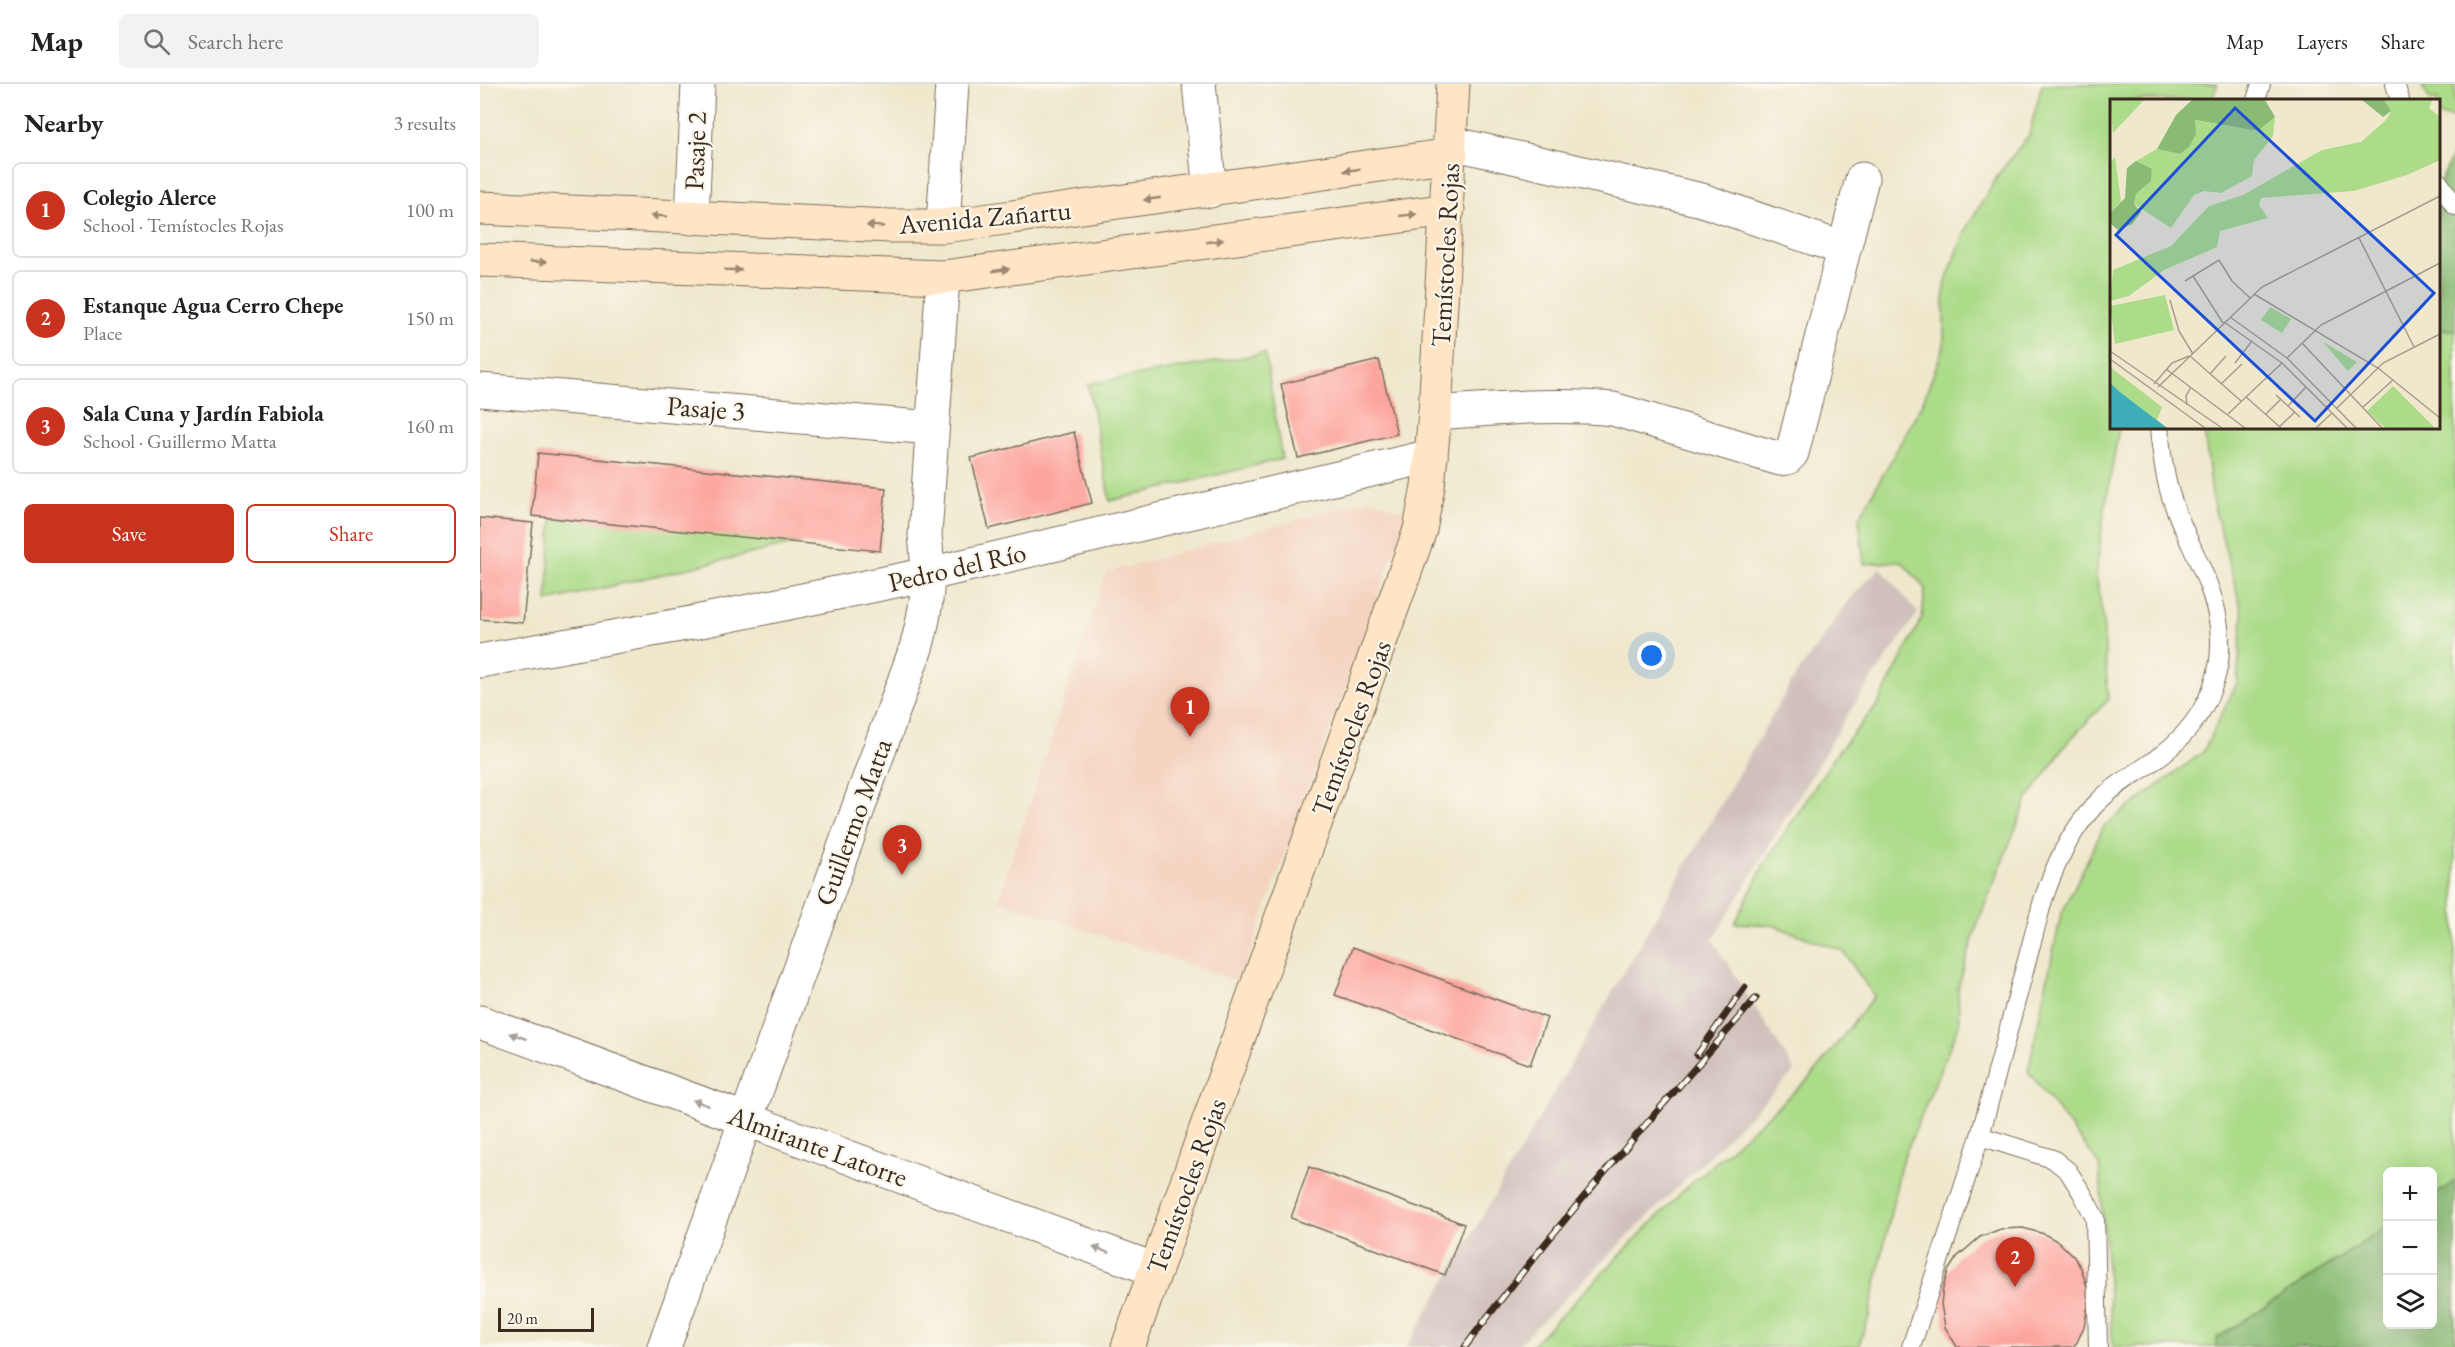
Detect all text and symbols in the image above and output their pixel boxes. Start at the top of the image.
search box [119,14,539,68]
text: Map [30,23,83,59]
icon: search [140,25,173,58]
text: Search here [188,27,283,56]
text: Map [2226,28,2264,55]
text: Layers [2297,28,2348,55]
text: Share [2381,28,2425,55]
inset map [2110,99,2440,429]
text: Nearby [24,106,104,140]
text: 3 results [393,110,456,136]
street label: Pasaje 2 [676,111,714,191]
street label: Temístocles Rojas [1423,162,1467,348]
one-way arrow [1342,165,1361,174]
text: Colegio Alerce [83,183,216,212]
street label: Avenida Zañartu [896,192,1073,242]
one-way arrow [1142,194,1161,203]
text: 1 [40,197,51,223]
text: 100 m [406,197,454,223]
one-way arrow [1399,210,1418,219]
text: School · Temístocles Rojas [83,212,284,238]
one-way arrow [649,212,668,221]
one-way arrow [865,221,884,230]
one-way arrow [1206,236,1225,245]
one-way arrow [529,258,548,267]
one-way arrow [724,265,743,274]
one-way arrow [992,266,1011,275]
text: Estanque Agua Cerro Chepe [83,291,343,320]
text: 2 [40,305,51,331]
text: 150 m [406,305,454,331]
text: Place [83,320,122,346]
street label: Pasaje 3 [666,388,746,428]
text: Sala Cuna y Jardín Fabiola [83,399,324,428]
text: 3 [40,413,51,439]
text: 160 m [406,413,454,439]
text: School · Guillermo Matta [83,428,277,454]
button: Save [24,504,234,563]
button: Share [246,504,456,563]
street label: Pedro del Río [885,534,1029,600]
street label: Temístocles Rojas [1303,635,1399,821]
your location [1637,641,1666,670]
pin: 1 [1170,688,1210,737]
street label: Guillermo Matta [807,734,899,910]
pin: 3 [882,826,922,875]
one-way arrow [509,1031,527,1041]
street label: Temístocles Rojas [1138,1093,1234,1279]
street label: Almirante Latorre [723,1097,912,1195]
one-way arrow [692,1098,710,1108]
map controls [2383,1167,2437,1329]
button: + [2383,1167,2437,1221]
button: − [2383,1221,2437,1275]
pin: 2 [1996,1238,2035,1287]
one-way arrow [1092,1245,1110,1254]
button: layers [2383,1275,2437,1329]
scale bar [498,1305,594,1332]
text: 20 m [507,1308,538,1329]

